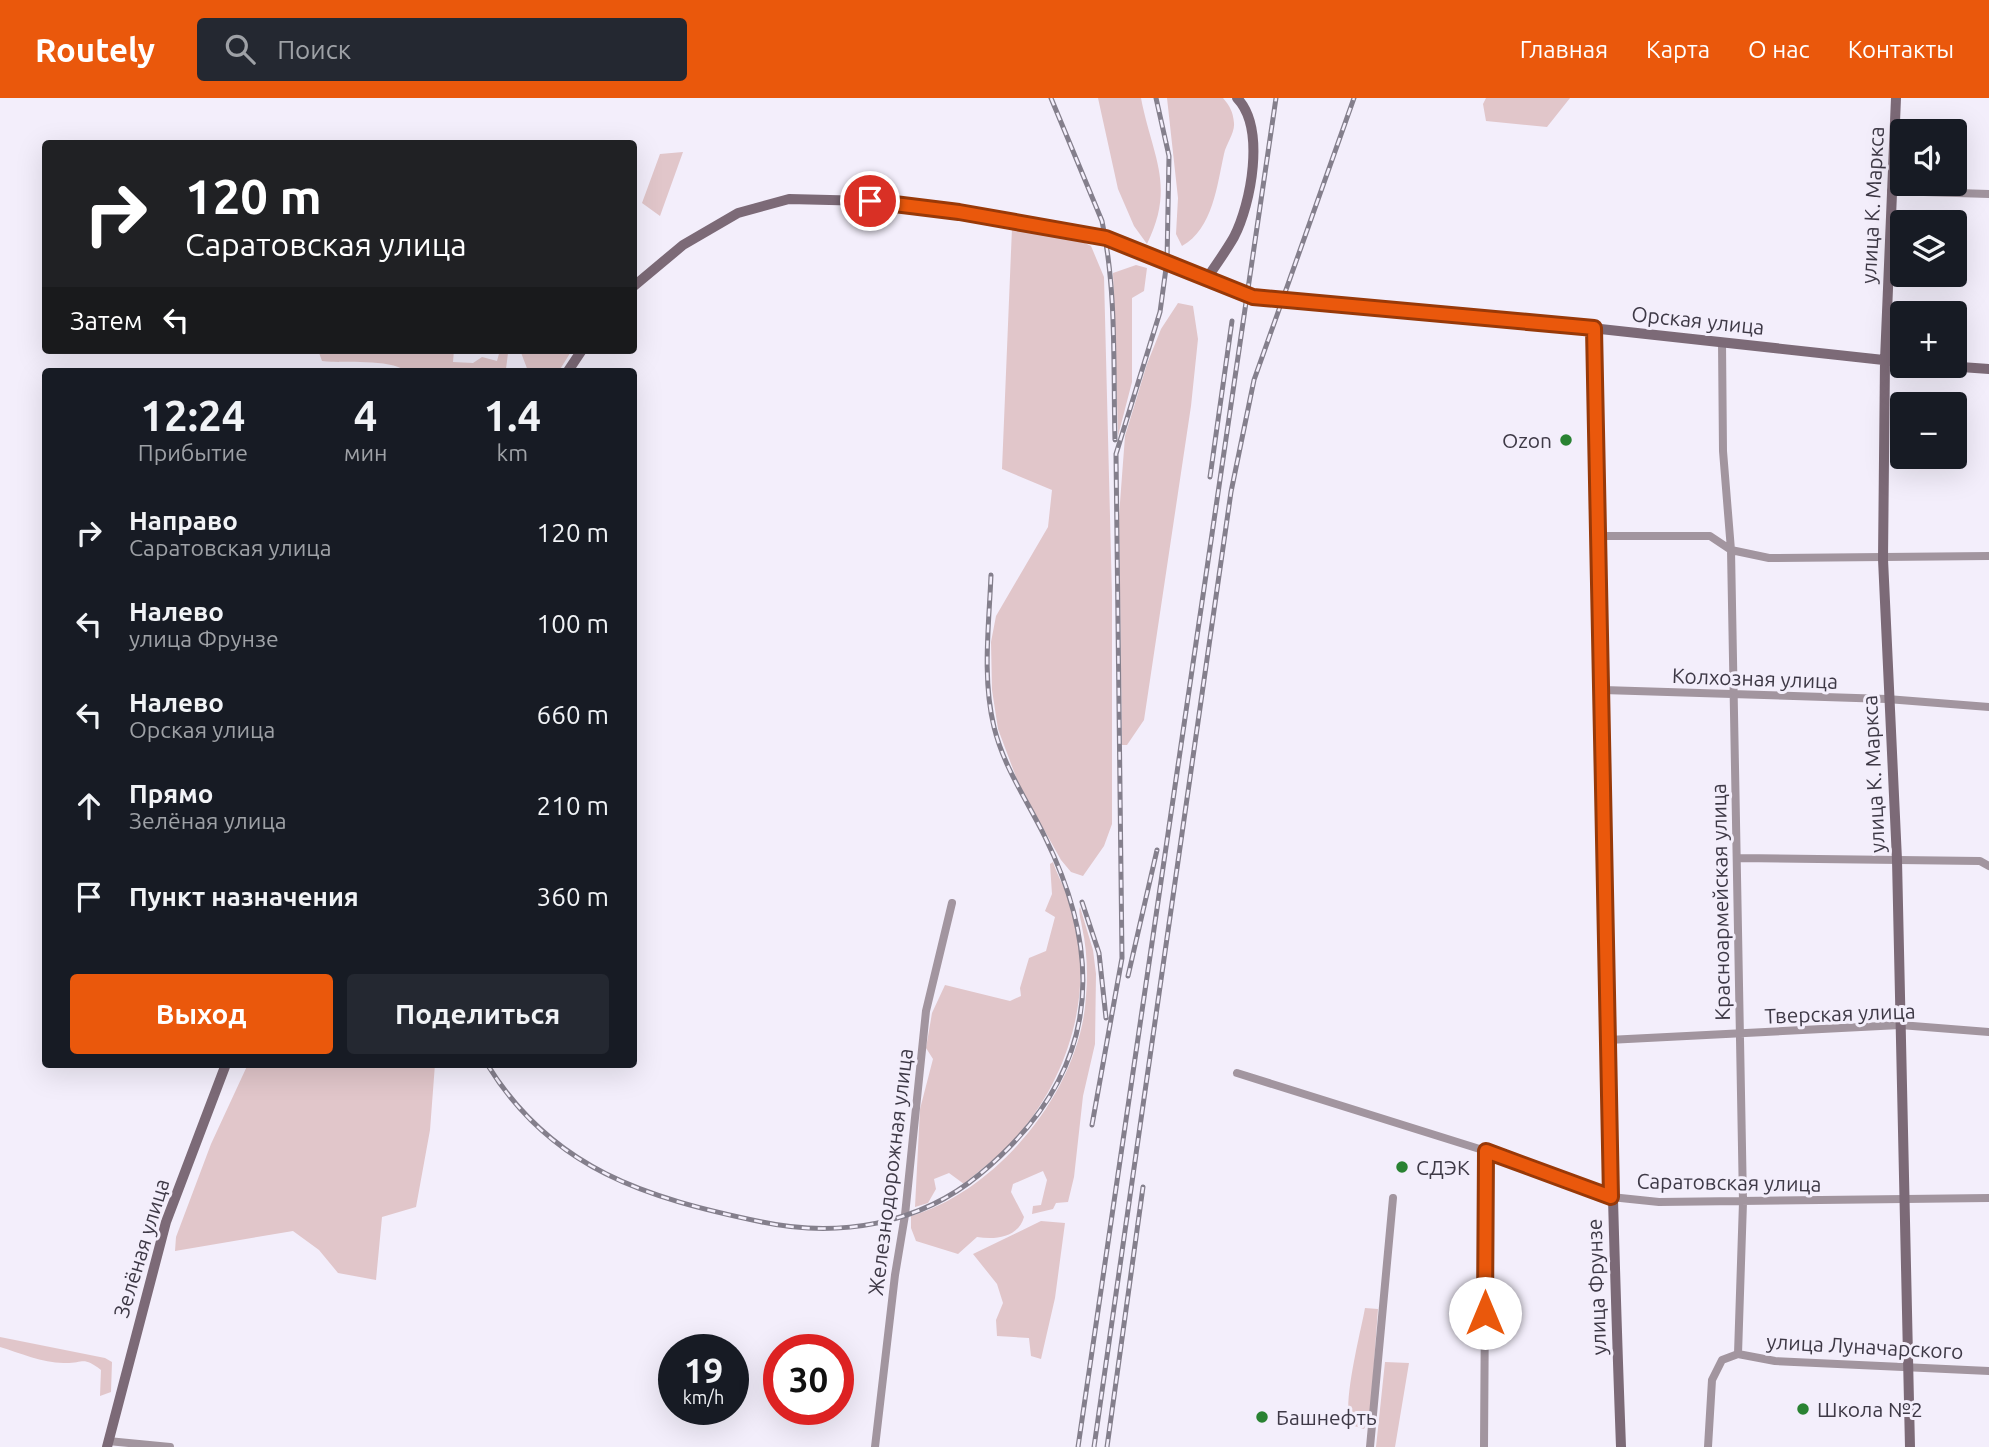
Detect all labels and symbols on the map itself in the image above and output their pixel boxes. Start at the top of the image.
street label: улица К. Маркса [1856,126,1888,284]
pin [840,171,900,231]
street label: Орская улица [1630,301,1766,339]
place label: Ozon [1502,428,1552,452]
marker: Ozon [1558,432,1574,448]
street label: Колхозная улица [1671,663,1839,693]
street label: улица К. Маркса [1857,695,1889,853]
street label: Красноармейская улица [1706,783,1734,1021]
street label: Тверская улица [1764,998,1916,1028]
street label: Железнодорожная улица [863,1047,917,1297]
place label: СДЭК [1416,1155,1470,1179]
marker: СДЭК [1394,1159,1410,1175]
street label: Саратовская улица [1636,1168,1822,1196]
street label: Зелёная улица [108,1176,174,1320]
street label: улица Фрунзе [1582,1218,1610,1356]
position arrow [1448,1276,1522,1350]
street label: улица Луначарского [1766,1329,1964,1363]
speed limit sign: 30 [763,1334,854,1425]
place label: Школа №2 [1817,1397,1923,1421]
marker: Школа №2 [1795,1401,1811,1417]
place label: Башнефть [1276,1405,1377,1429]
marker: Башнефть [1254,1409,1270,1425]

